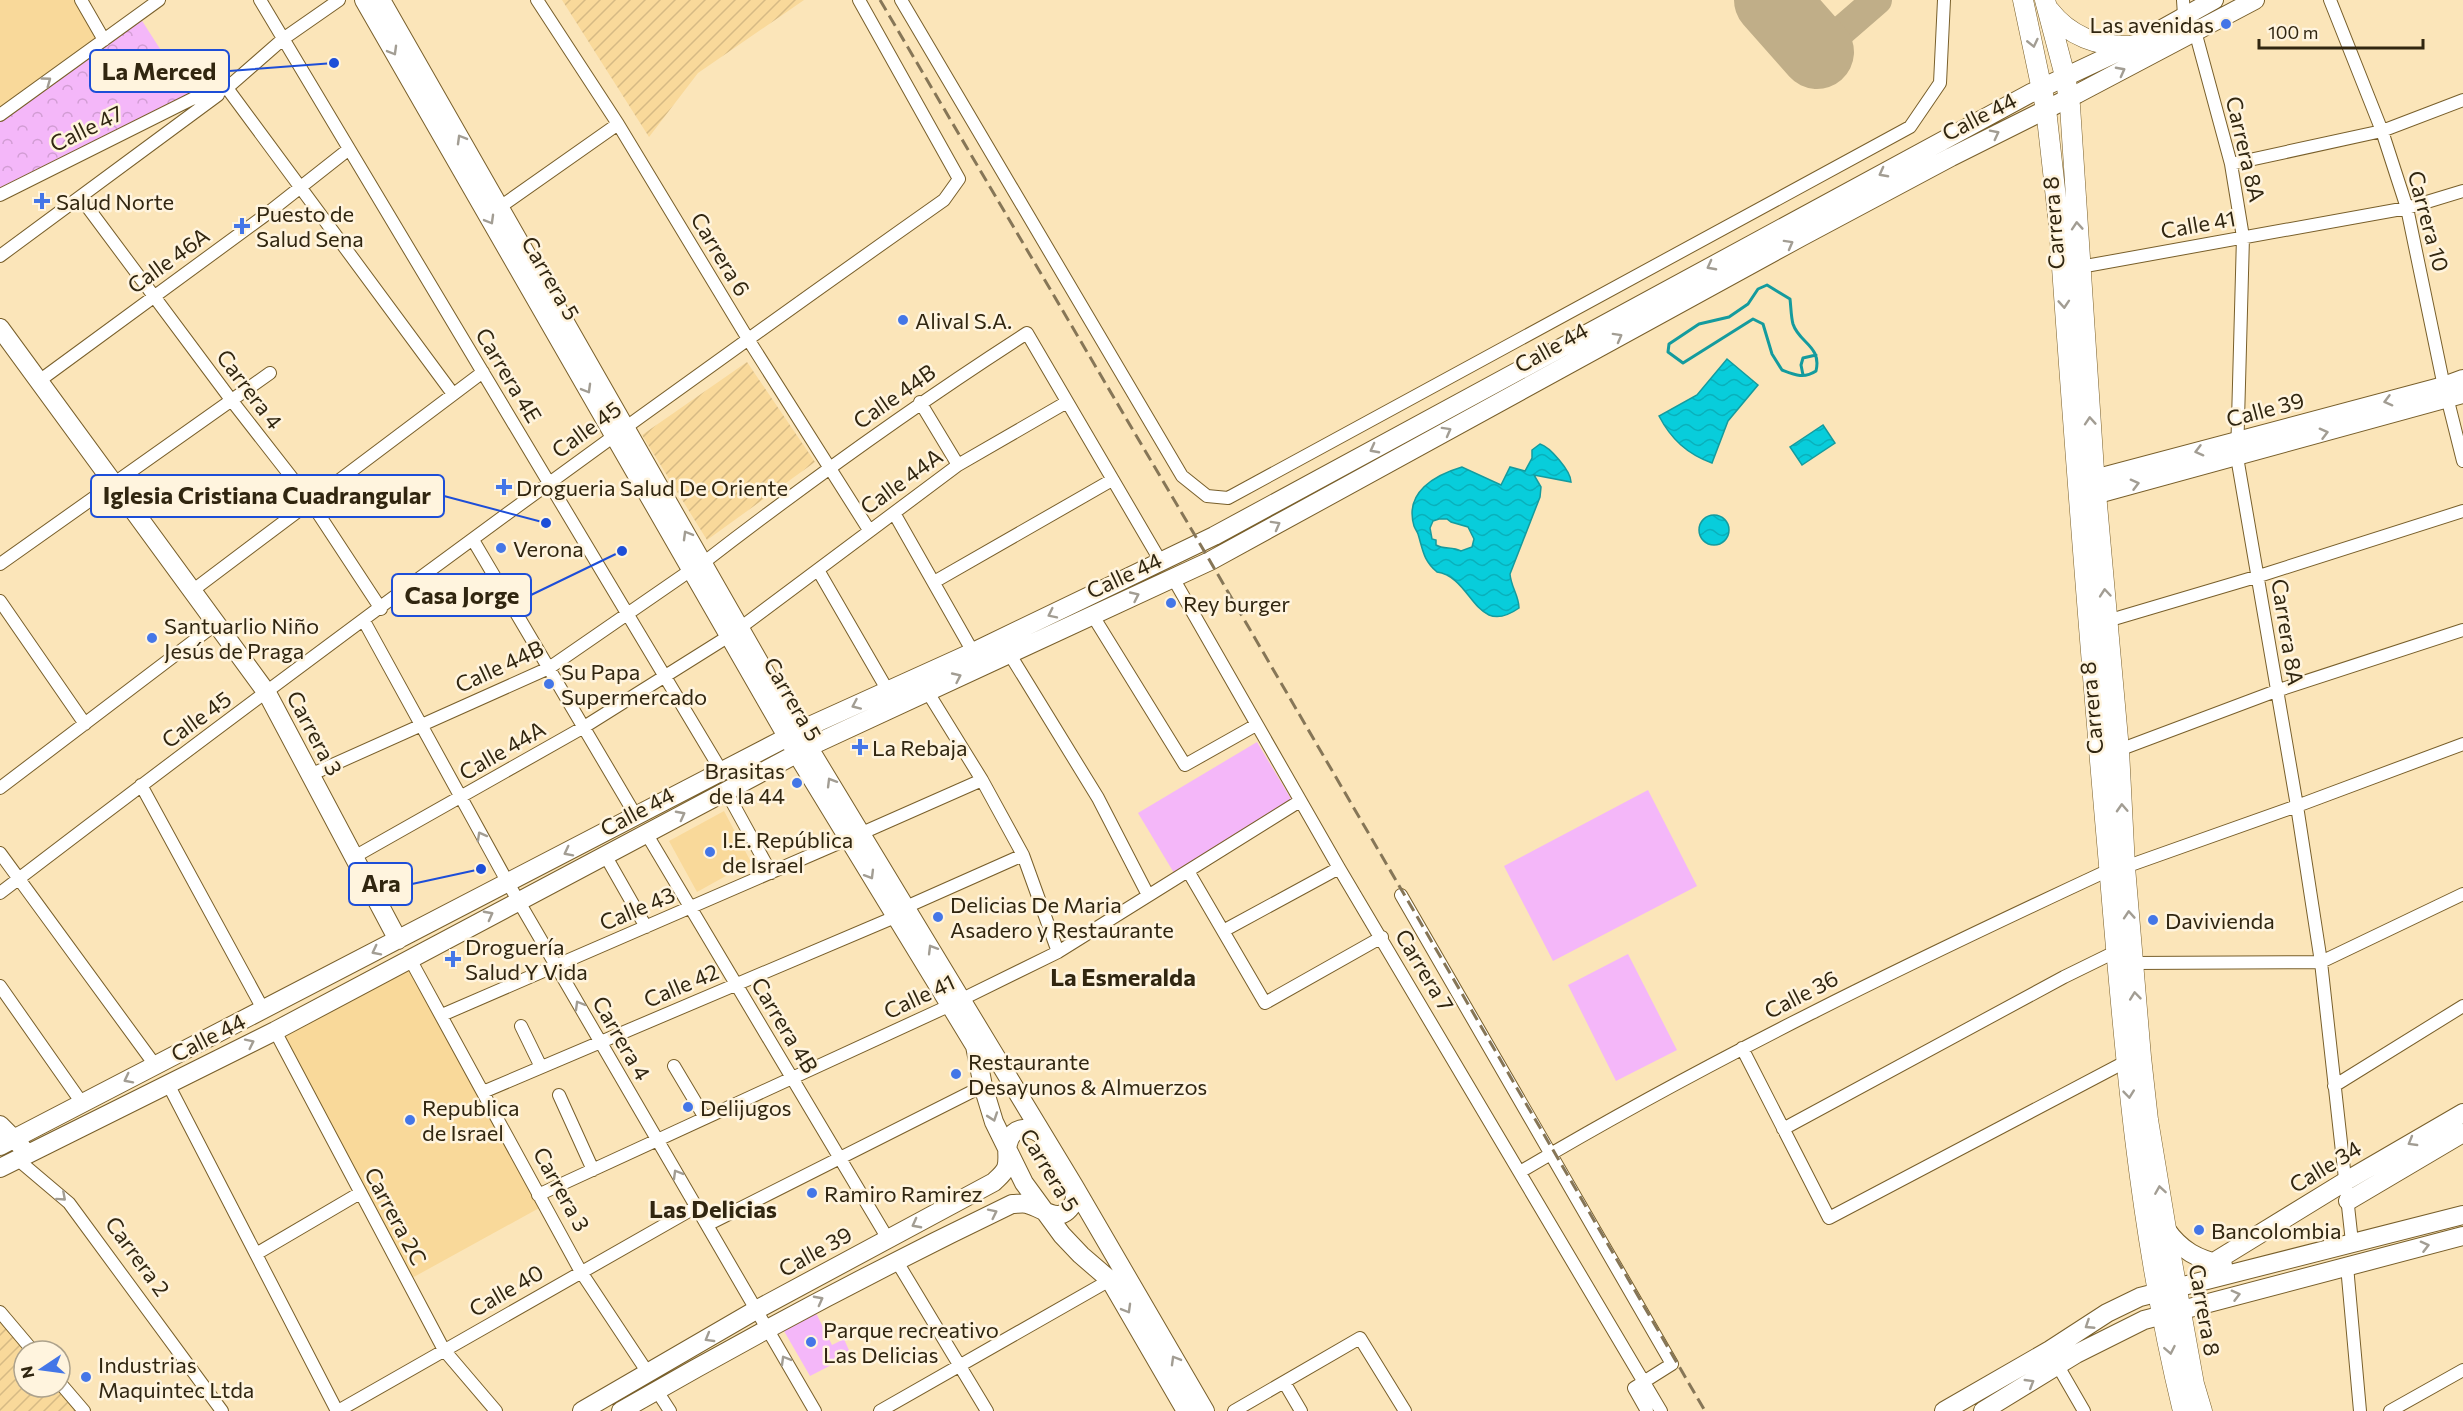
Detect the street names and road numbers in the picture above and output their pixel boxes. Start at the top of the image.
street label: Calle 44 [1937,86,2021,146]
street label: Carrera 8A [2221,93,2271,205]
street label: Calle 47 [45,99,127,157]
street label: Carrera 10 [2403,168,2455,274]
street label: Carrera 8 [2036,176,2070,270]
street label: Calle 41 [2158,204,2238,244]
street label: Carrera 6 [685,207,757,301]
street label: Calle 46A [122,221,214,299]
street label: Carrera 5 [516,231,586,325]
street label: Calle 44 [1509,316,1593,378]
street label: Carrera 4E [470,323,548,427]
street label: Carrera 4 [211,344,289,434]
street label: Calle 44B [848,358,940,434]
street label: Calle 39 [2223,386,2307,432]
street label: Calle 45 [546,395,626,463]
street label: Calle 44A [855,442,947,520]
street label: Calle 44 [1082,546,1166,604]
street label: Carrera 8A [2266,577,2310,687]
street label: Calle 44B [451,634,547,698]
street label: Carrera 5 [758,652,828,746]
street label: Carrera 8 [2073,660,2109,756]
street label: Calle 45 [156,685,236,753]
street label: Carrera 3 [281,686,349,780]
street label: Calle 44A [454,715,550,785]
street label: Calle 44 [595,780,679,842]
street label: Calle 43 [595,880,679,936]
street label: Carrera 7 [1390,924,1460,1016]
street label: Calle 42 [640,957,722,1013]
street label: Calle 36 [1759,964,1843,1024]
street label: Calle 41 [879,968,959,1024]
street label: Carrera 4B [746,972,824,1078]
street label: Carrera 4 [587,991,657,1085]
street label: Calle 44 [166,1007,250,1067]
street label: Carrera 5 [1015,1123,1085,1217]
street label: Calle 34 [2284,1134,2366,1198]
street label: Carrera 3 [528,1142,596,1236]
street label: Carrera 2C [359,1162,433,1270]
street label: Carrera 2 [100,1211,176,1301]
street label: Calle 39 [774,1220,856,1282]
street label: Calle 40 [464,1258,548,1322]
street label: Carrera 8 [2184,1262,2226,1358]

